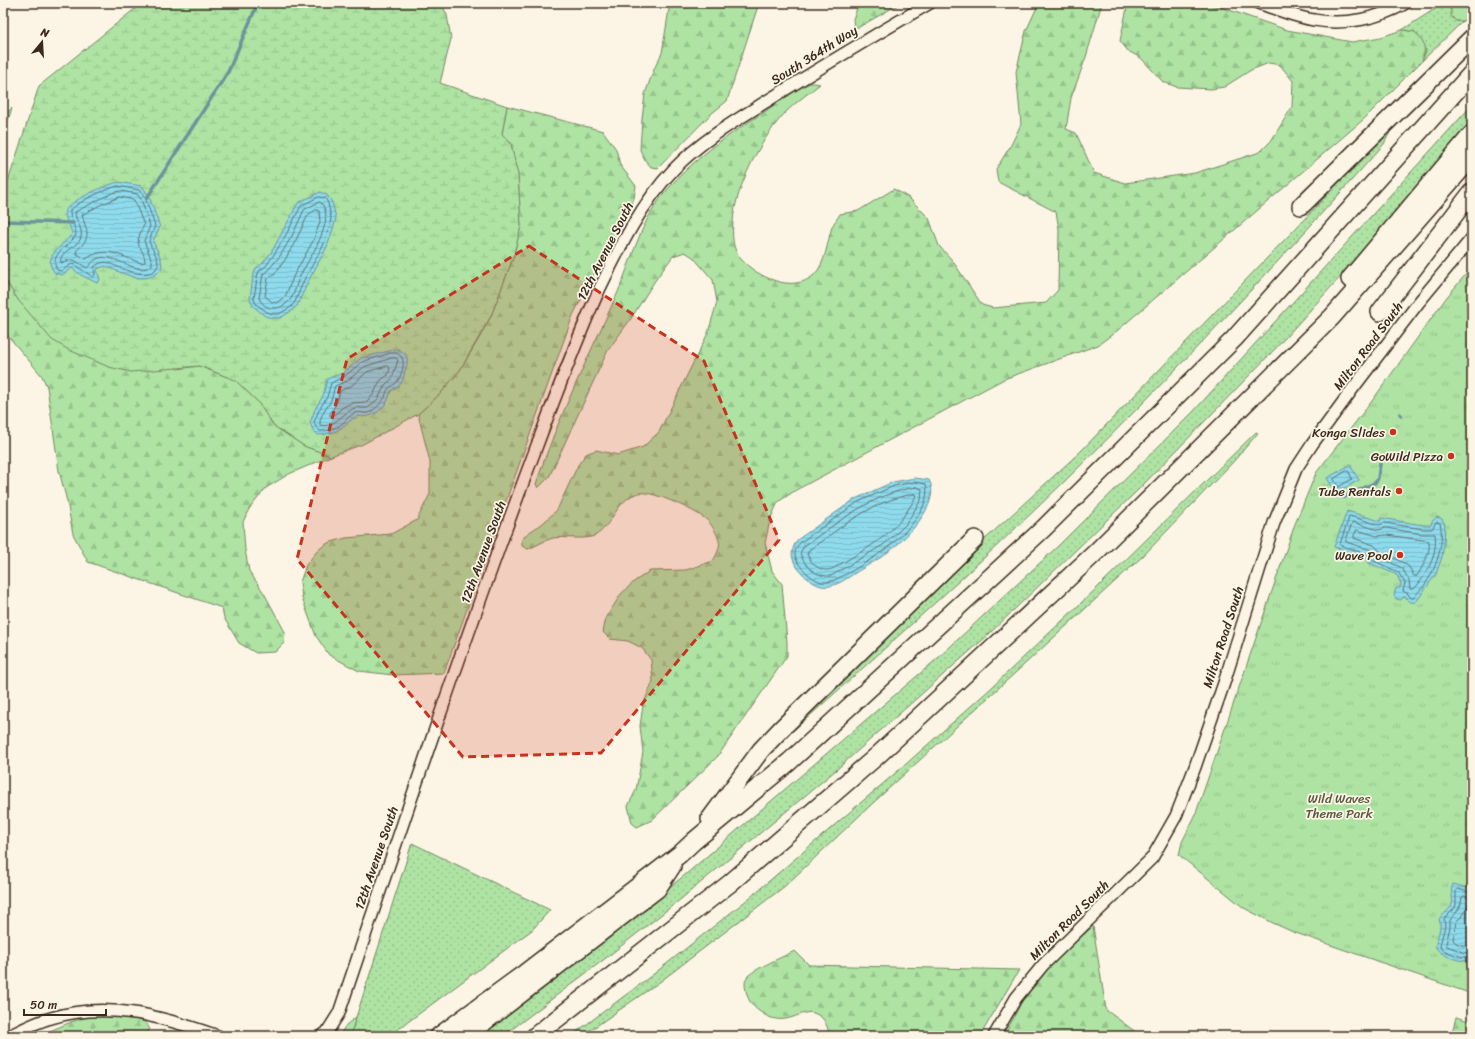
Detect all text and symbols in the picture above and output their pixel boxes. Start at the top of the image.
street label: South 364th Way [766,19,862,91]
north arrow [22,22,62,62]
text: N [37,22,52,43]
street label: 12th Avenue South [570,197,640,304]
street label: Milton Road South [1327,297,1409,395]
place label: Konga Slides [1312,421,1385,444]
marker: Konga Slides [1388,427,1398,437]
place label: GoWild Pizza [1371,445,1443,468]
marker: GoWild Pizza [1446,451,1456,461]
place label: Tube Rentals [1318,480,1391,503]
marker: Tube Rentals [1394,486,1404,496]
street label: 12th Avenue South [454,497,512,607]
place label: Wave Pool [1335,544,1392,567]
marker: Wave Pool [1395,550,1405,560]
street label: Milton Road South [1196,583,1250,691]
park label: Wild Waves Theme Park [1305,787,1373,825]
street label: 12th Avenue South [348,803,405,913]
street label: Milton Road South [1023,874,1115,966]
scale bar [24,991,106,1017]
text: 50 m [30,994,57,1016]

